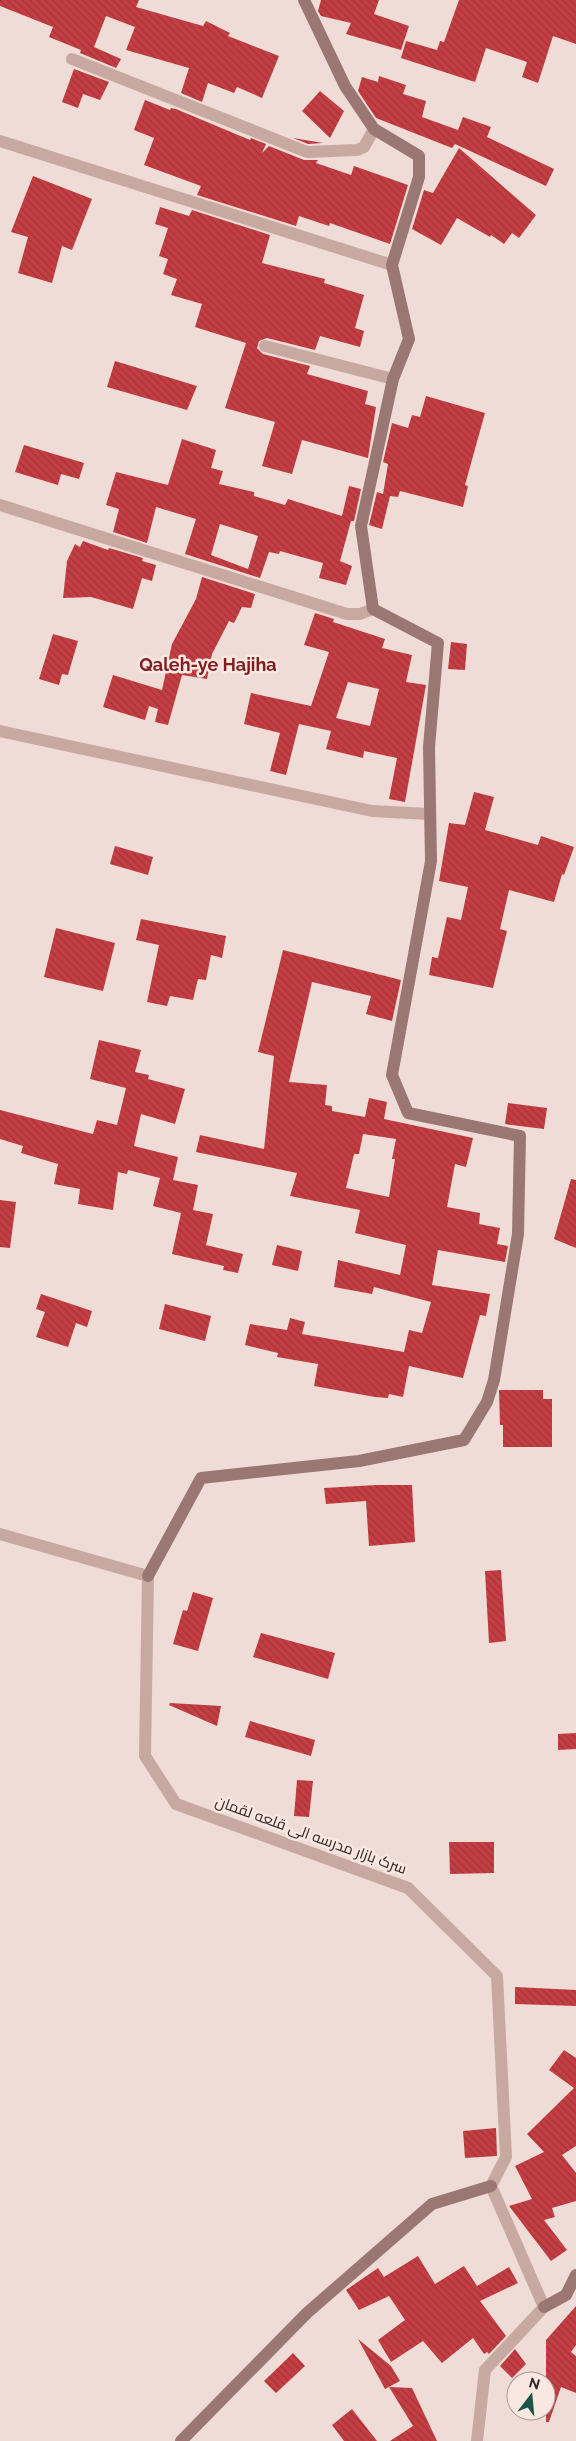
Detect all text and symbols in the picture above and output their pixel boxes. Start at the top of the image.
district label: Qaleh-ye Hajiha [139,654,277,675]
street label: سرک بازار مدرسه الی قلعه لقمان [213,1792,409,1879]
north arrow [506,2371,556,2421]
text: N [527,2374,542,2393]

